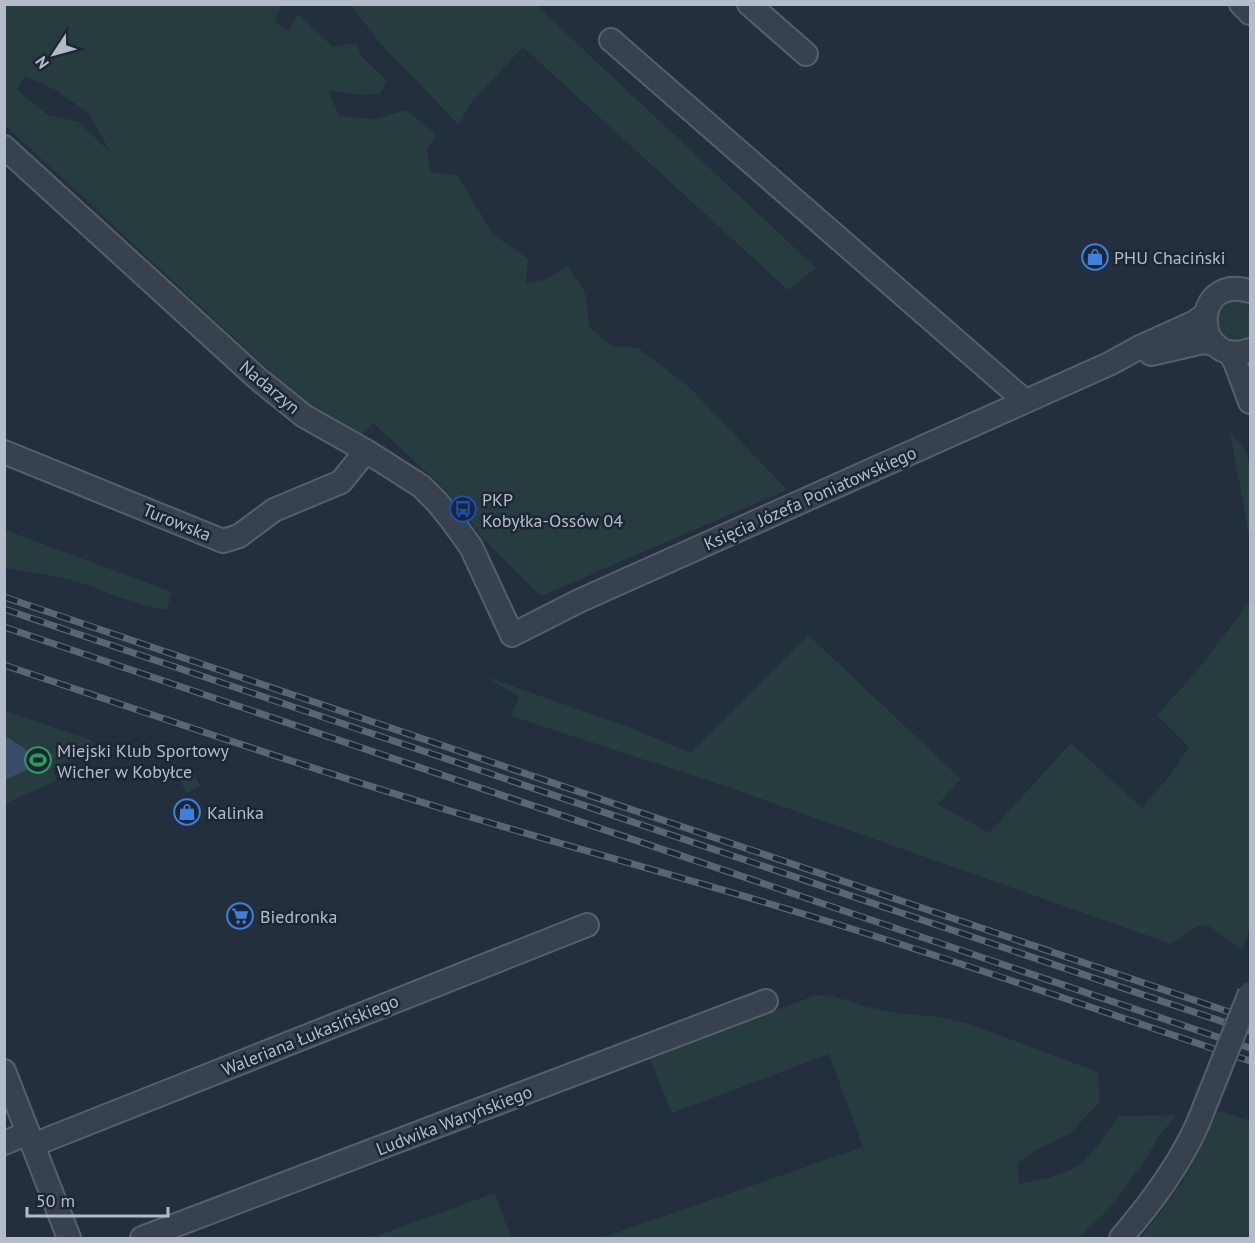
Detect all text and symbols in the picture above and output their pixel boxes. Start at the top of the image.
north arrow [24,24,84,84]
text: N [31,53,53,73]
shop icon: PHU Chaciński [1080,242,1110,272]
place label: PHU Chaciński [1114,246,1226,269]
street label: Nadarzyn [235,355,305,419]
street label: Księcia Józefa Poniatowskiego [700,441,920,555]
place label: PKP Kobyłka-Ossów 04 [482,488,623,532]
bus stop icon: PKP Kobyłka-Ossów 04 [448,494,478,524]
street label: Turowska [139,498,215,546]
place label: Miejski Klub Sportowy Wicher w Kobyłce [57,739,230,783]
sports icon: Miejski Klub Sportowy Wicher w Kobyłce [23,745,53,775]
shop icon: Kalinka [172,797,202,827]
place label: Kalinka [207,801,264,824]
supermarket icon: Biedronka [225,901,255,931]
place label: Biedronka [260,905,337,928]
street label: Waleriana Łukasińskiego [218,989,402,1081]
street label: Ludwika Waryńskiego [373,1080,535,1160]
scale bar [27,1180,168,1218]
text: 50 m [36,1189,75,1212]

